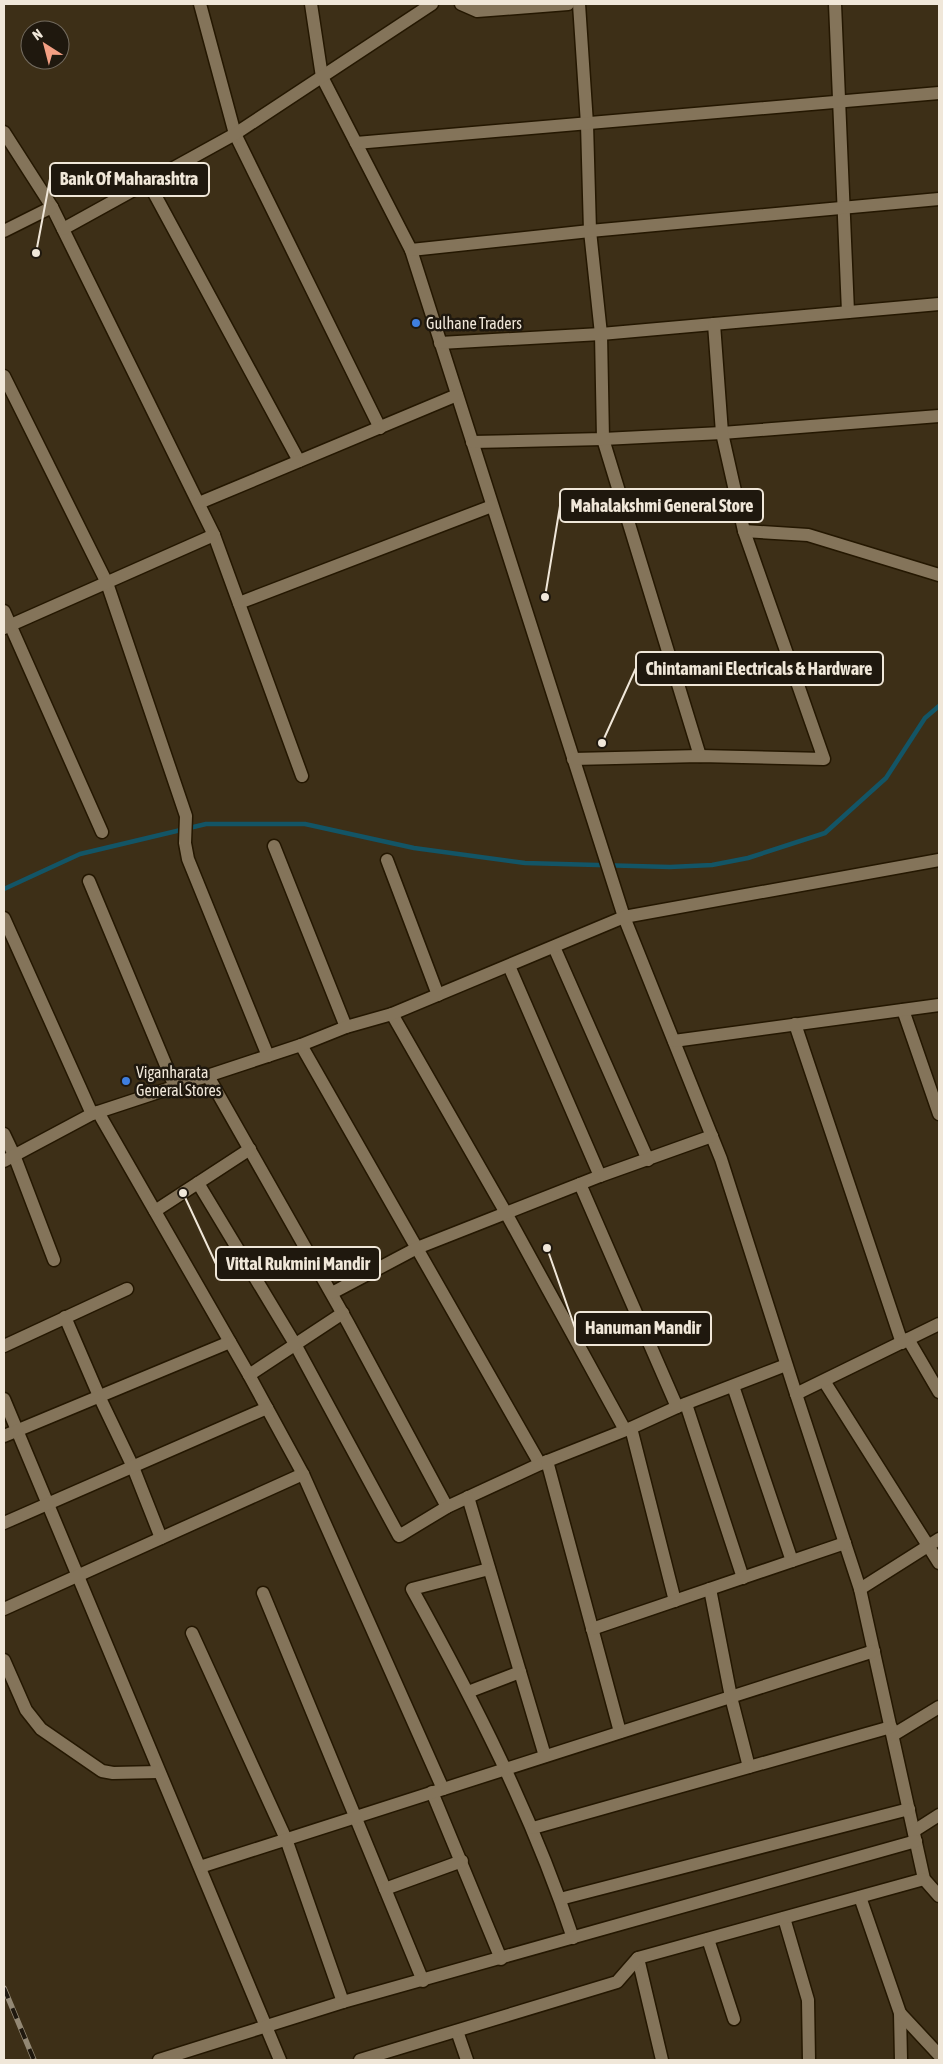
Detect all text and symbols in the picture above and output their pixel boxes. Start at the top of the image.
north arrow [20,20,70,70]
text: N [29,26,45,43]
callout: Bank Of Maharashtra [50,163,209,196]
text: Bank Of Maharashtra [60,168,198,189]
place label: Gulhane Traders [426,314,522,332]
marker: Gulhane Traders [410,317,422,329]
callout: Mahalakshmi General Store [560,489,763,522]
text: Mahalakshmi General Store [571,495,753,516]
callout: Chintamani Electricals & Hardware [636,652,883,685]
text: Chintamani Electricals & Hardware [645,658,873,679]
place label: Viganharata General Stores [136,1063,222,1099]
marker: Viganharata General Stores [120,1075,132,1087]
callout: Vittal Rukmini Mandir [216,1247,380,1280]
text: Vittal Rukmini Mandir [225,1253,371,1274]
callout: Hanuman Mandir [575,1312,711,1345]
text: Hanuman Mandir [585,1317,702,1338]

